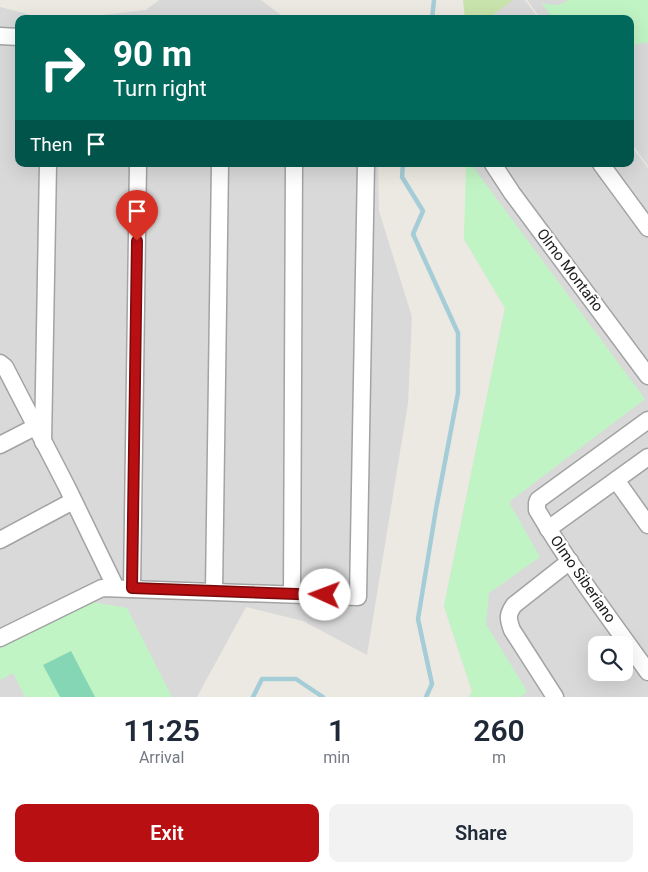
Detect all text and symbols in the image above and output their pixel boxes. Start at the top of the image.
text: 90 m [113,34,192,75]
icon: right [30,35,95,100]
text: Turn right [113,76,207,101]
icon: arrive [82,130,110,158]
text: Then [30,133,72,156]
pin [116,190,158,241]
icon: arrive [123,197,151,225]
street label: Olmo Montaño [533,225,607,315]
street label: Olmo Siberiano [546,532,620,626]
position arrow [298,568,350,620]
map controls [588,636,633,681]
button: search [588,636,633,681]
text: 11:25 [123,713,200,748]
text: 1 [328,713,345,748]
text: 260 [473,713,525,748]
text: Arrival [139,748,184,767]
text: min [323,748,350,767]
text: m [492,748,506,767]
button: Exit [15,804,319,862]
button: Share [329,804,633,862]

